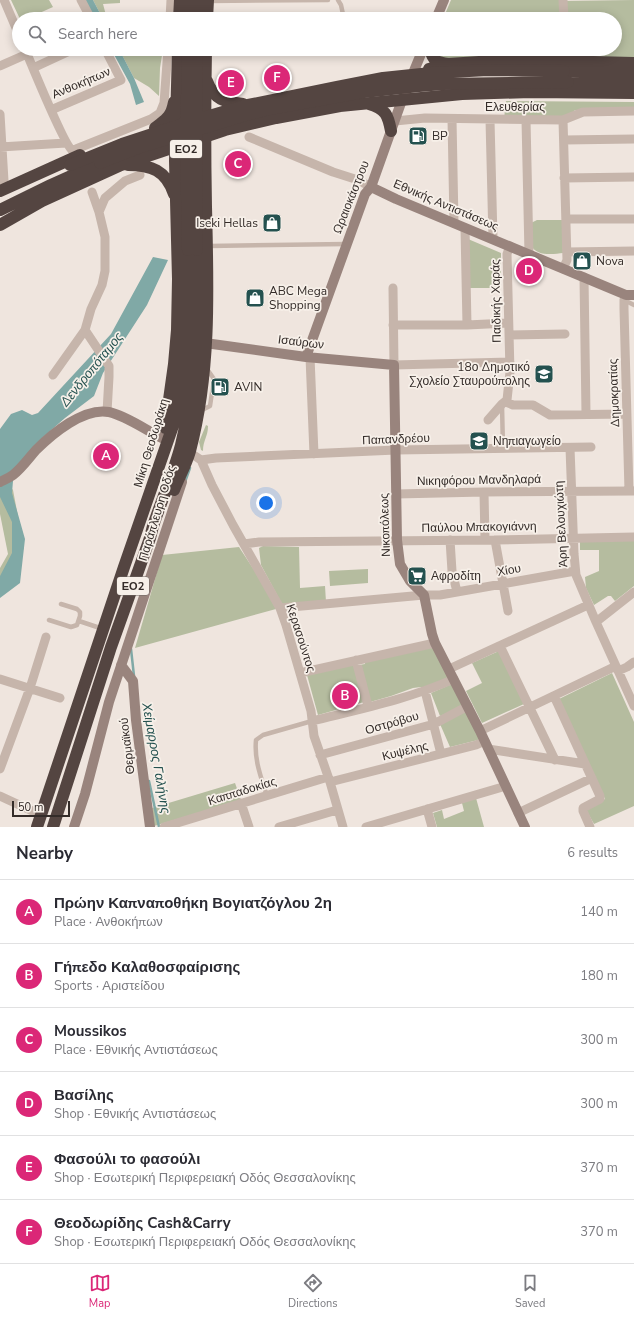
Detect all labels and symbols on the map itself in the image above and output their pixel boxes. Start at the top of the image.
street label: Ανθοκήπων [49,63,113,103]
pin: F [264,63,290,93]
pin: E [218,68,244,98]
street label: Ελευθερίας [485,99,545,115]
fuel station icon: BP [407,125,429,147]
place label: BP [432,128,448,144]
road number: ΕΟ2 [170,140,202,158]
pin: C [225,149,251,179]
street label: Ωραιοκάστρου [329,158,373,236]
street label: Εθνικής Αντιστάσεως [391,176,501,235]
shop icon: Iseki Hellas [261,212,283,234]
place label: Iseki Hellas [196,215,258,231]
shop icon: Nova [571,250,593,272]
place label: Nova [596,253,624,269]
pin: D [516,256,542,286]
street label: Παιδικής Χαράς [487,259,505,343]
place label: ABC Mega Shopping [269,283,327,313]
shop icon: ABC Mega Shopping [244,287,266,309]
water label: Δενδροπόταμος [56,328,128,411]
street label: Ισαύρων [277,331,325,353]
street label: Δημοκρατίας [605,358,623,428]
place label: 18ο Δημοτικό Σχολείο Σταυρούπολης [409,359,530,389]
school or university icon: 18ο Δημοτικό Σχολείο Σταυρούπολης [533,363,555,385]
fuel station icon: AVIN [209,376,231,398]
place label: AVIN [234,379,262,395]
street label: Μίκη Θεοδωράκη [130,397,172,489]
street label: Παπανδρέου [362,430,430,448]
school or university icon: Νηπιαγωγείο [468,430,490,452]
place label: Νηπιαγωγείο [493,433,561,449]
pin: A [93,441,119,471]
street label: Παράπλευρη Οδός [135,463,179,563]
street label: Νικηφόρου Μανδηλαρά [417,471,541,489]
street label: Άρη Βελουχιώτη [551,480,571,568]
your location [256,493,276,513]
street label: Νικοπόλεως [376,493,394,557]
street label: Παύλου Μπακογιάννη [421,518,537,536]
street label: Χίου [496,560,522,580]
supermarket icon: Αφροδίτη [406,565,428,587]
place label: Αφροδίτη [431,568,481,584]
road number: ΕΟ2 [117,577,149,595]
street label: Κερασούντος [282,602,320,674]
pin: B [332,681,358,711]
water label: Χείμαρρος Γαλήνης [137,700,175,816]
street label: Οστρόβου [363,708,421,738]
street label: Θερμαϊκού [116,717,138,775]
street label: Κυψέλης [380,738,430,764]
street label: Καππαδοκίας [206,773,278,809]
scale bar [12,799,70,818]

